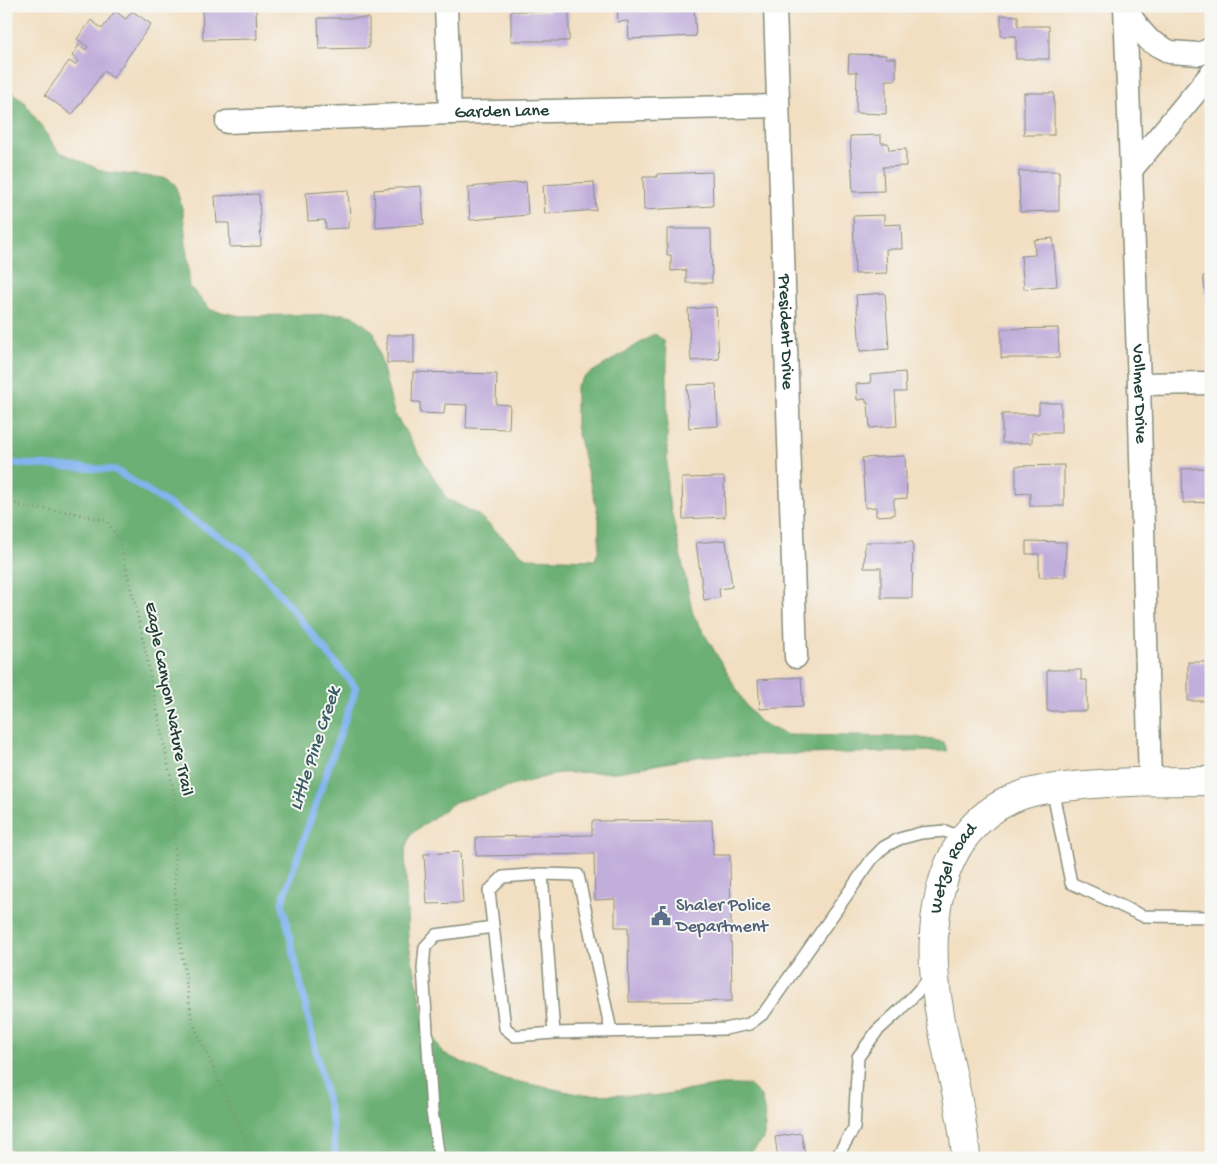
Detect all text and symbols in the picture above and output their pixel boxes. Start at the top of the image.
street label: Garden Lane [454,100,550,123]
street label: President Drive [773,273,798,391]
street label: Vollmer Drive [1127,343,1151,444]
street label: Eagle Canyon Nature Trail [139,600,197,798]
water label: Little Pine Creek [285,683,347,813]
street label: Wetzel Road [926,818,983,915]
place label: Shaler Police Department [675,896,771,938]
public building icon: Shaler Police Department [650,905,672,927]

